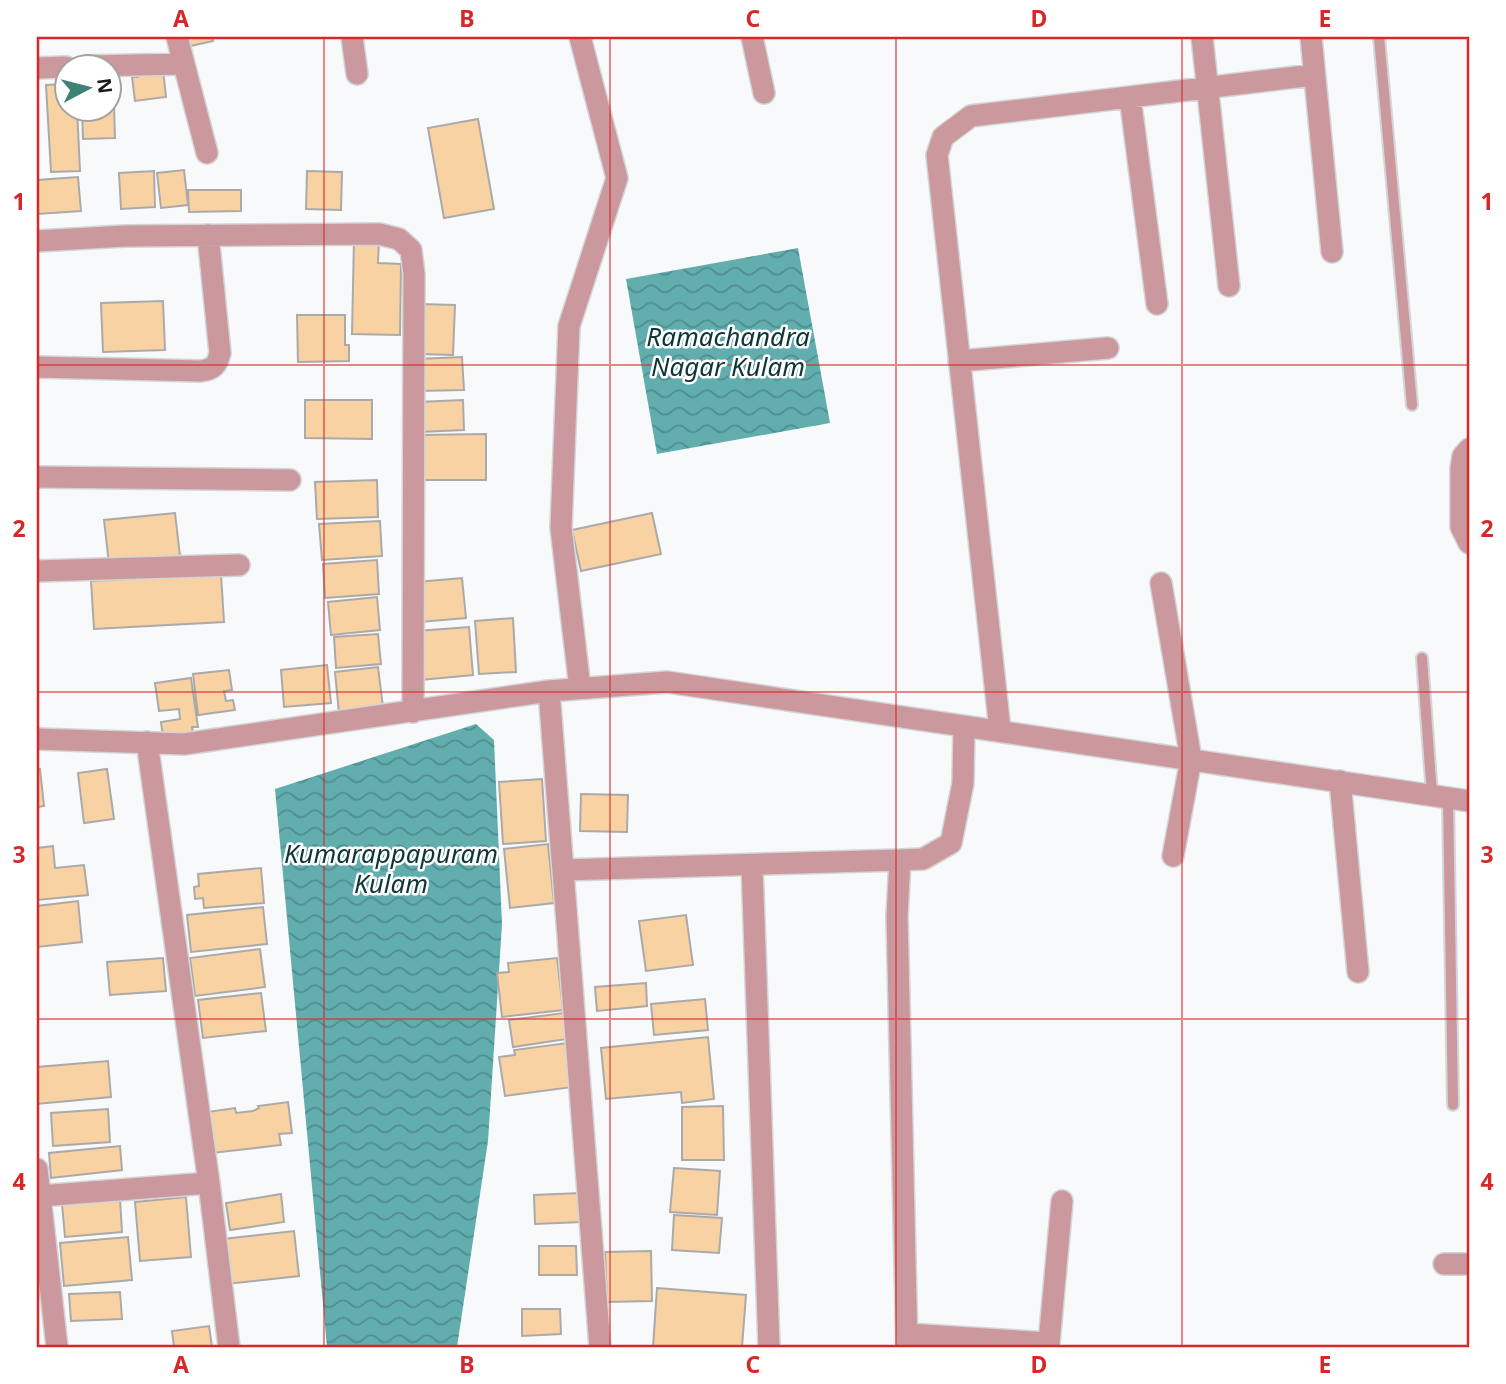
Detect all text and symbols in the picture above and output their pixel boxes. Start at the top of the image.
text: A [173,2,189,34]
text: B [459,2,475,34]
text: C [746,2,761,34]
text: D [1031,2,1047,34]
text: E [1319,2,1331,34]
north arrow [52,52,122,122]
text: N [91,77,119,95]
text: 1 [12,185,26,217]
text: 1 [1480,185,1494,217]
water label: Ramachandra Nagar Kulam [646,318,810,384]
text: 2 [12,512,26,544]
text: 2 [1480,512,1494,544]
water label: Kumarappapuram Kulam [284,835,498,901]
text: 3 [12,838,26,870]
text: 3 [1480,838,1494,870]
text: 4 [12,1165,26,1197]
text: 4 [1480,1165,1494,1197]
text: A [173,1348,189,1380]
text: B [459,1348,475,1380]
text: C [746,1348,761,1380]
text: D [1031,1348,1047,1380]
text: E [1319,1348,1331,1380]

